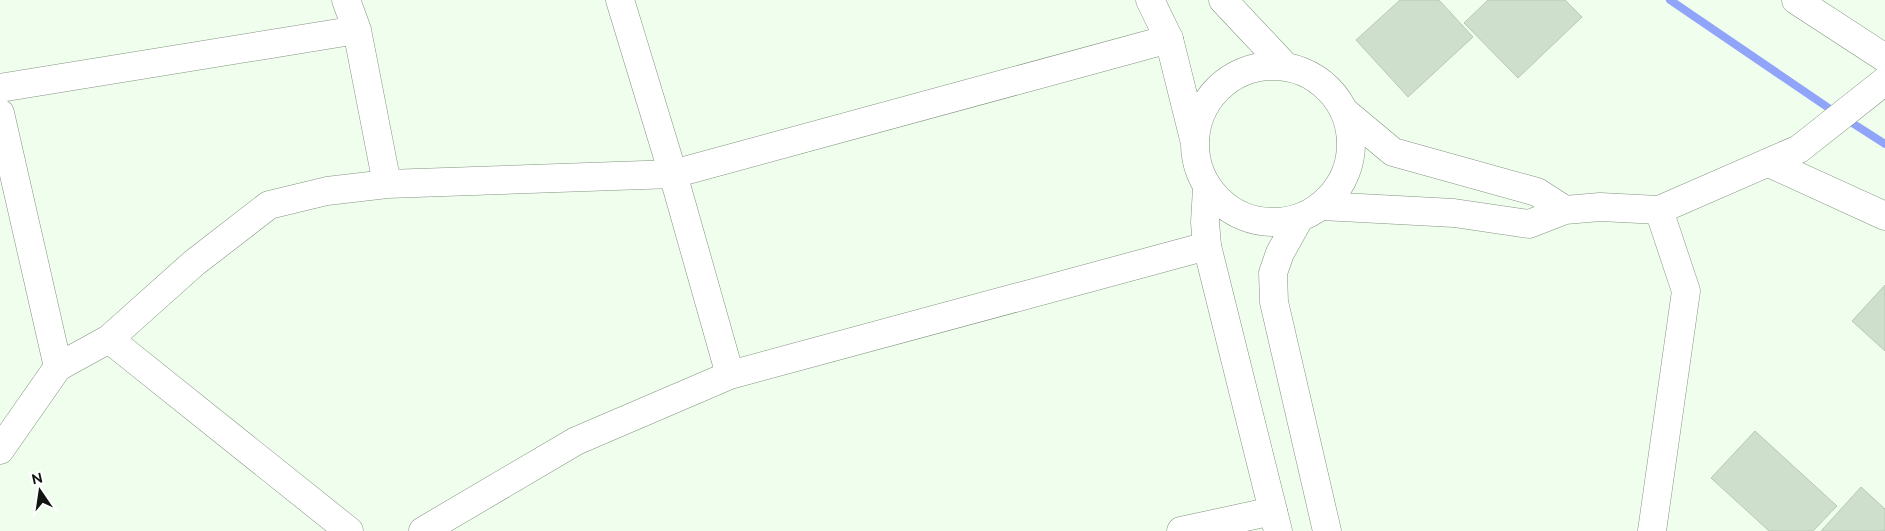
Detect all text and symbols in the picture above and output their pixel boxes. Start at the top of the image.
north arrow [15,466,65,516]
text: N [30,469,44,487]

